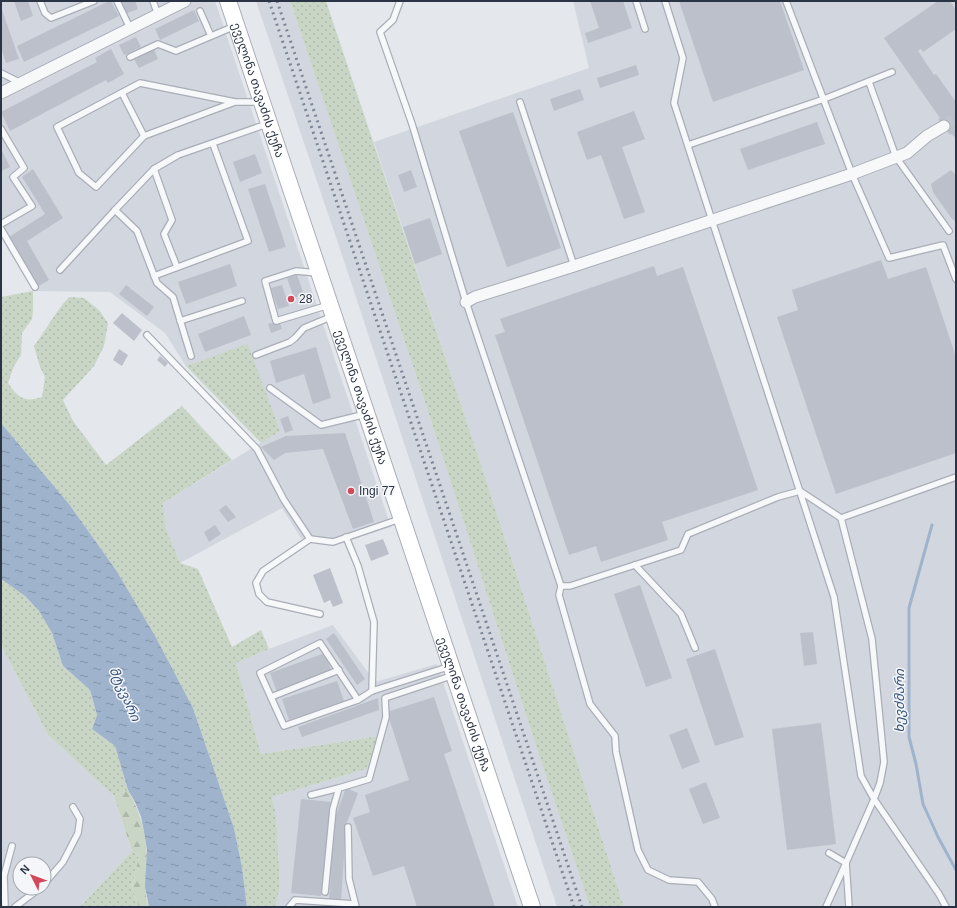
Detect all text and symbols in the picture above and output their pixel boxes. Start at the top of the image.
street label: ეველინა თავაძის ქუჩა [229,21,287,159]
place label: 28 [299,292,313,306]
marker: 28 [286,294,296,304]
street label: ეველინა თავაძის ქუჩა [332,328,390,467]
place label: Ingi 77 [359,484,395,498]
marker: Ingi 77 [346,486,356,496]
street label: ეველინა თავაძის ქუჩა [435,635,493,774]
water label: მტკვარი [106,665,144,724]
water label: ხევძმარი [892,669,908,733]
north arrow [12,856,52,896]
text: N [17,862,32,876]

